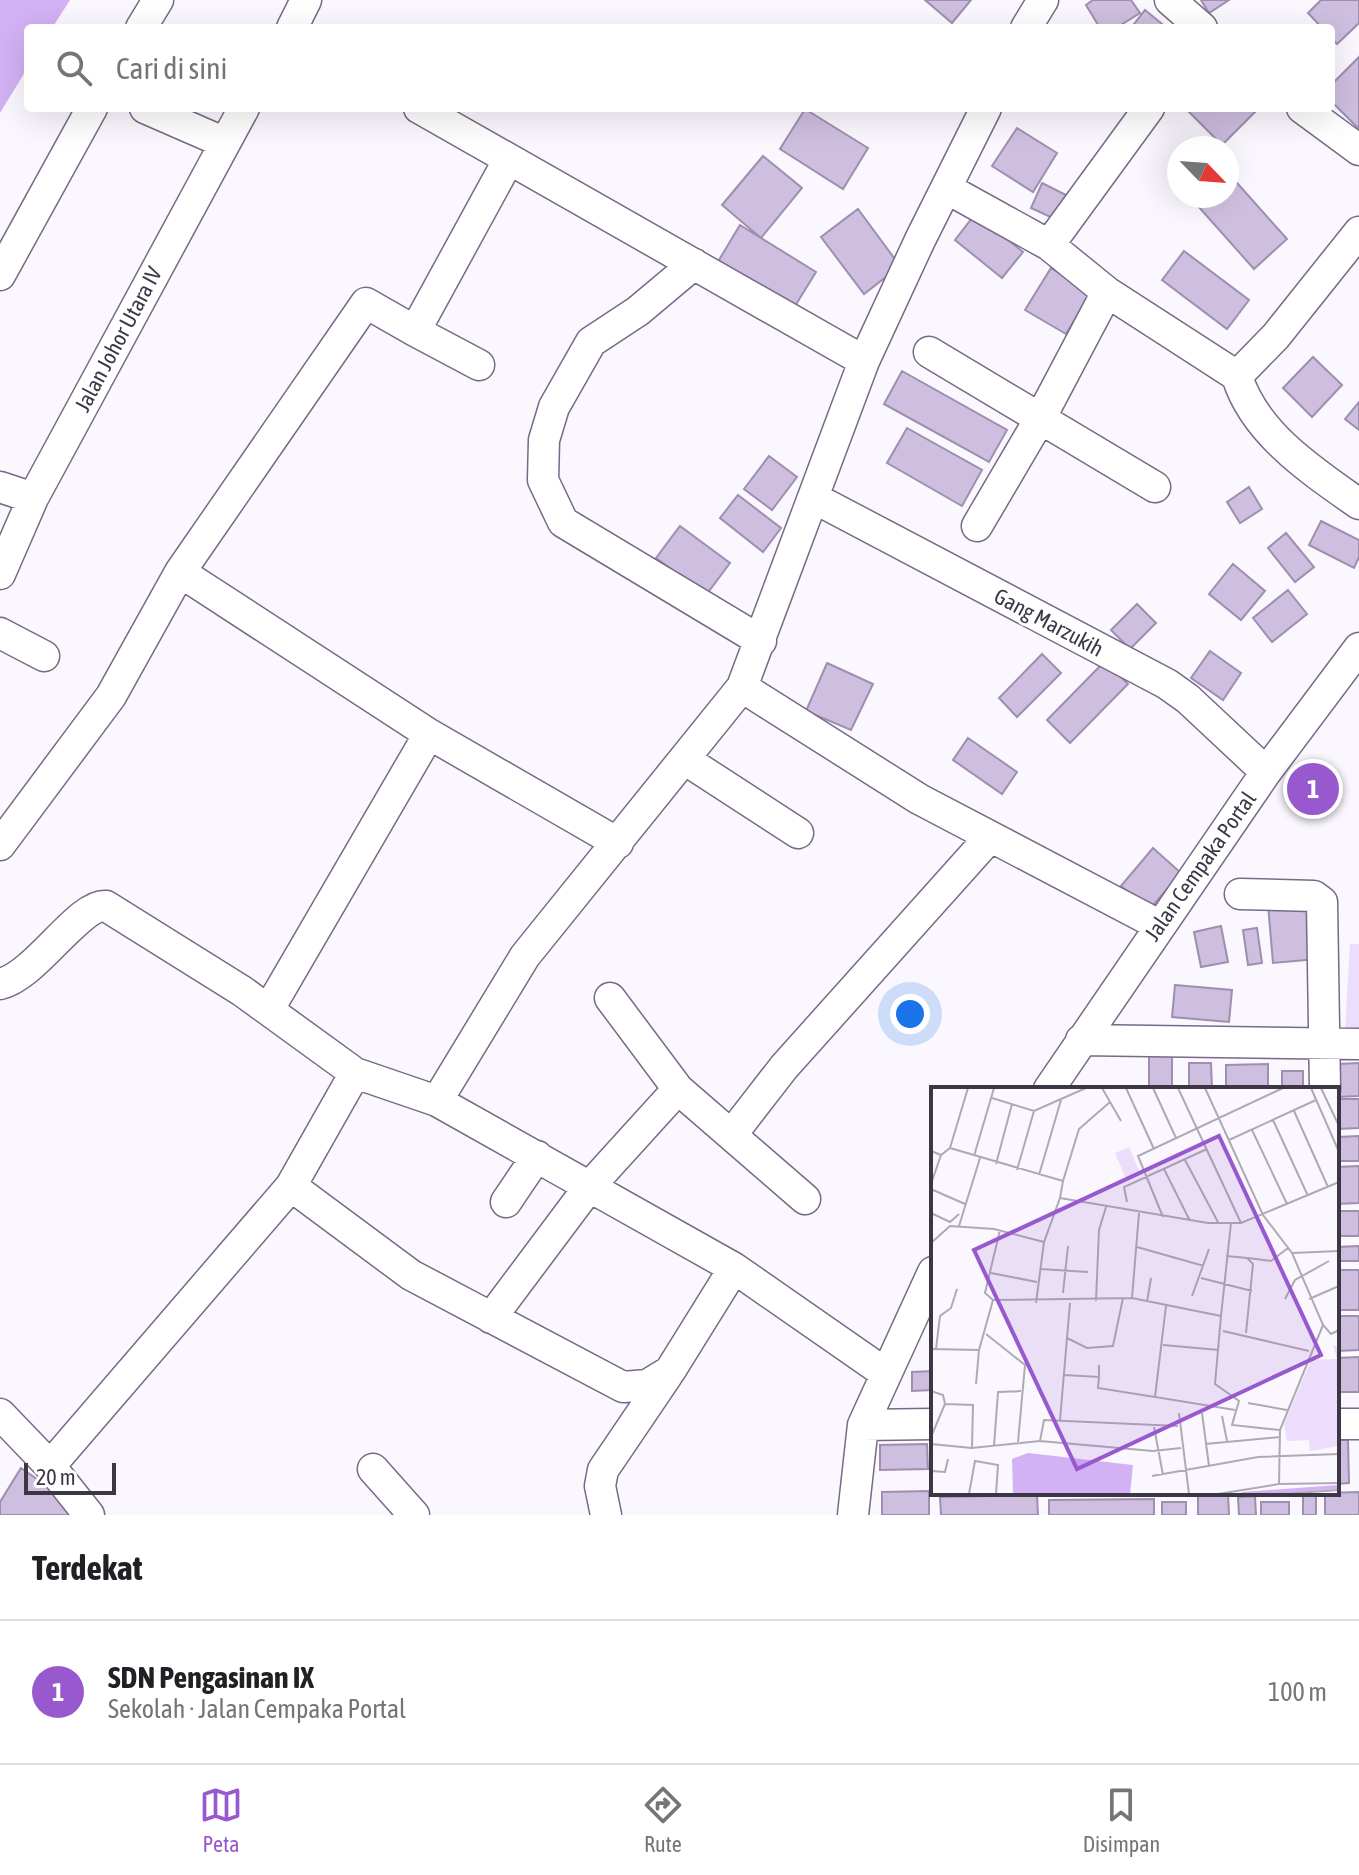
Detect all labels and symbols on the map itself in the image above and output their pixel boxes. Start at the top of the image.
north arrow [1167,136,1239,208]
street label: Jalan Johor Utara IV [69,262,167,416]
street label: Gang Marzukih [990,582,1108,662]
pin: 1 [1287,759,1339,819]
street label: Jalan Cempaka Portal [1139,786,1261,946]
your location [890,994,930,1034]
inset map [931,1087,1339,1495]
scale bar [24,1459,116,1495]

